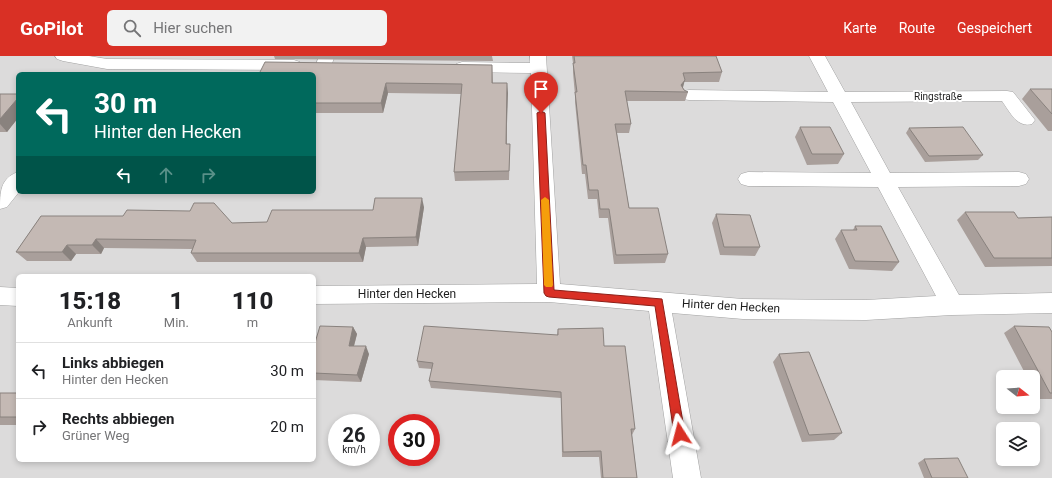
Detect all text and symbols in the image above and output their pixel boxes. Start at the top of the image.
search box [107,10,387,46]
text: GoPilot [20,17,83,40]
icon: search [121,17,143,39]
text: Hier suchen [153,19,233,37]
text: Karte [843,20,877,36]
text: Route [899,20,935,36]
text: Gespeichert [957,20,1032,36]
pin [524,72,558,113]
icon: arrive [530,78,552,100]
text: 30 m [94,87,157,120]
icon: left [28,88,80,140]
street label: Ringstraße [914,91,962,102]
text: Hinter den Hecken [94,121,242,142]
icon: left [113,164,135,186]
icon: ahead [155,164,177,186]
icon: right [197,164,219,186]
text: 15:18 [59,287,121,315]
text: 1 [169,287,183,315]
text: 110 [232,287,273,315]
street label: Hinter den Hecken [358,287,456,301]
street label: Hinter den Hecken [682,296,780,316]
text: Ankunft [67,315,113,330]
text: Min. [164,315,189,330]
text: m [247,315,258,330]
text: Links abbiegen [62,354,164,372]
icon: left [28,360,50,382]
text: 30 m [270,362,304,380]
north arrow [996,370,1040,414]
map controls [996,370,1040,466]
text: Hinter den Hecken [62,372,169,387]
text: Rechts abbiegen [62,410,175,428]
position arrow [659,413,701,455]
speed limit sign: 30 [388,414,440,466]
icon: right [28,416,50,438]
text: 20 m [270,418,304,436]
button: layers [996,422,1040,466]
text: 26 [343,423,365,447]
text: Grüner Weg [62,428,130,443]
text: km/h [342,444,366,455]

